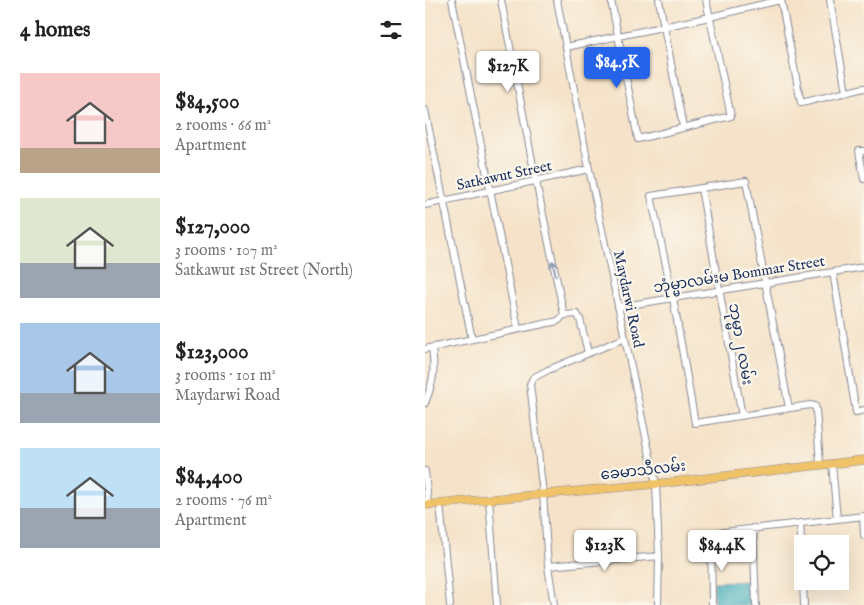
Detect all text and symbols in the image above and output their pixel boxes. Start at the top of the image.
icon: filters [377,16,405,44]
text: 4 homes [20,17,90,44]
pin: $84.5K [576,46,658,89]
pin: $127K [473,51,543,93]
text: $84.5K [595,53,639,73]
text: $127K [487,57,529,77]
text: $84,500 [175,89,239,116]
icon: home [60,93,120,153]
text: 2 rooms · 66 m² [175,116,271,136]
text: Apartment [175,136,246,156]
street label: Satkawut Street [455,156,553,195]
text: $127,000 [175,214,250,241]
icon: home [60,218,120,278]
text: 3 rooms · 107 m² [175,241,278,261]
street label: Maydarwi Road [609,249,648,350]
street label: ဘုံမ္မာလမ်းမ Bommar Street [652,251,826,300]
one-way arrow [548,260,558,276]
text: Satkawut 1st Street (North) [175,261,353,281]
street label: ဘုမ္မာ ၂ လမ်း [722,302,758,387]
text: $123,000 [175,339,249,366]
icon: home [60,343,120,403]
text: 3 rooms · 101 m² [175,366,276,386]
text: Maydarwi Road [175,386,280,406]
street label: ခေမာသီလမ်း [599,456,687,484]
text: $84,400 [175,464,243,491]
icon: home [60,468,120,528]
text: 2 rooms · 76 m² [175,491,272,511]
text: Apartment [175,511,246,531]
pin: $123K [570,530,640,572]
pin: $84.4K [681,530,763,572]
map controls [794,535,849,590]
button: locate [794,535,849,590]
text: $123K [585,536,625,556]
text: $84.4K [699,536,745,556]

